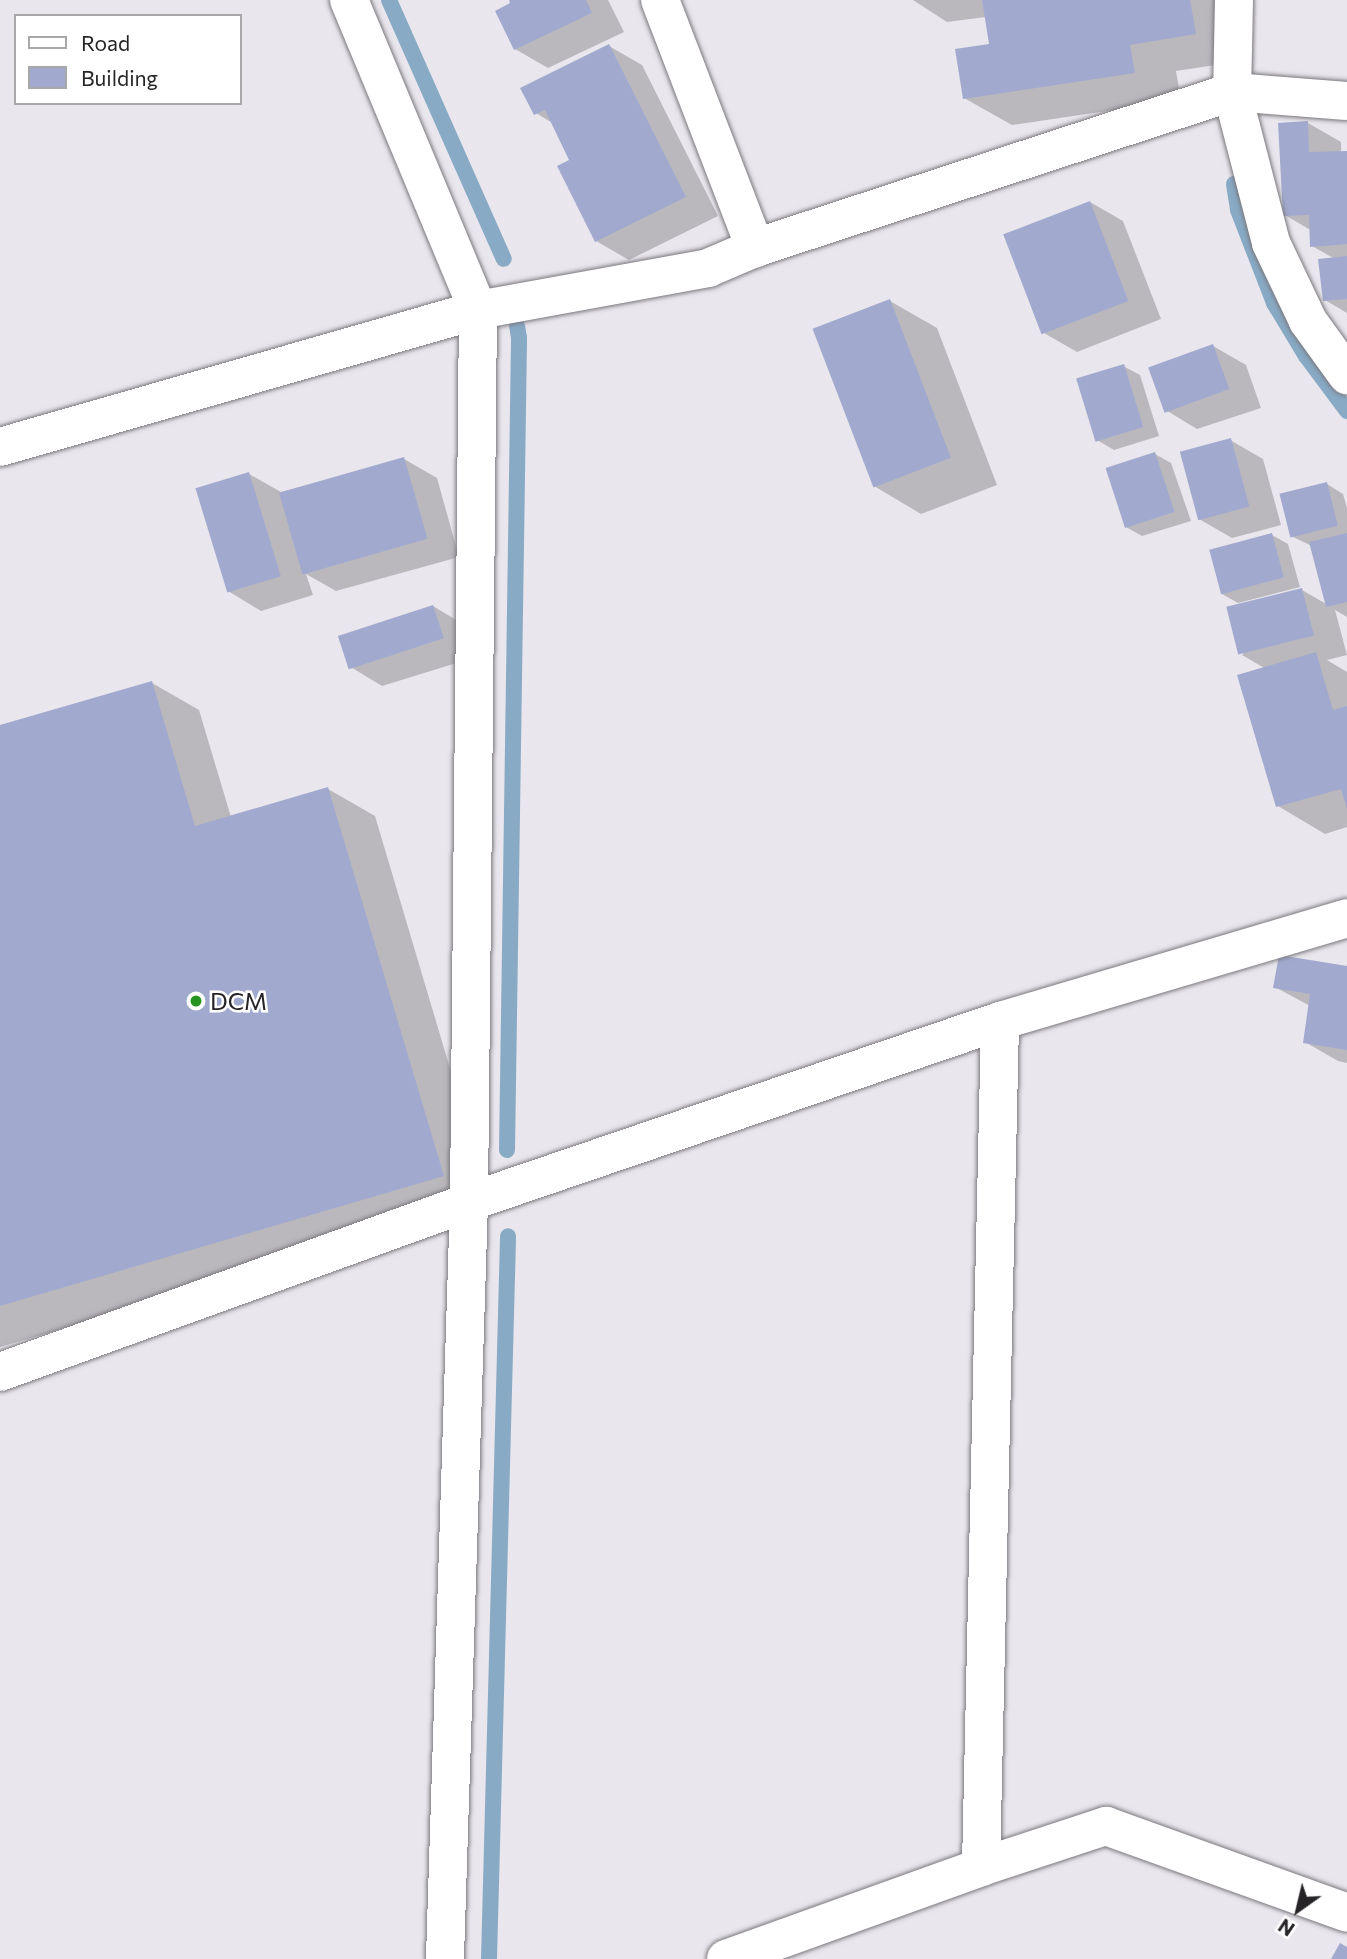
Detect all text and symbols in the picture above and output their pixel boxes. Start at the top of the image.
legend [14,14,242,105]
text: Road [81,30,130,55]
text: Building [81,65,158,90]
place label: DCM [210,987,267,1015]
marker: DCM [188,993,204,1009]
north arrow [1263,1875,1333,1945]
text: N [1274,1914,1298,1941]

